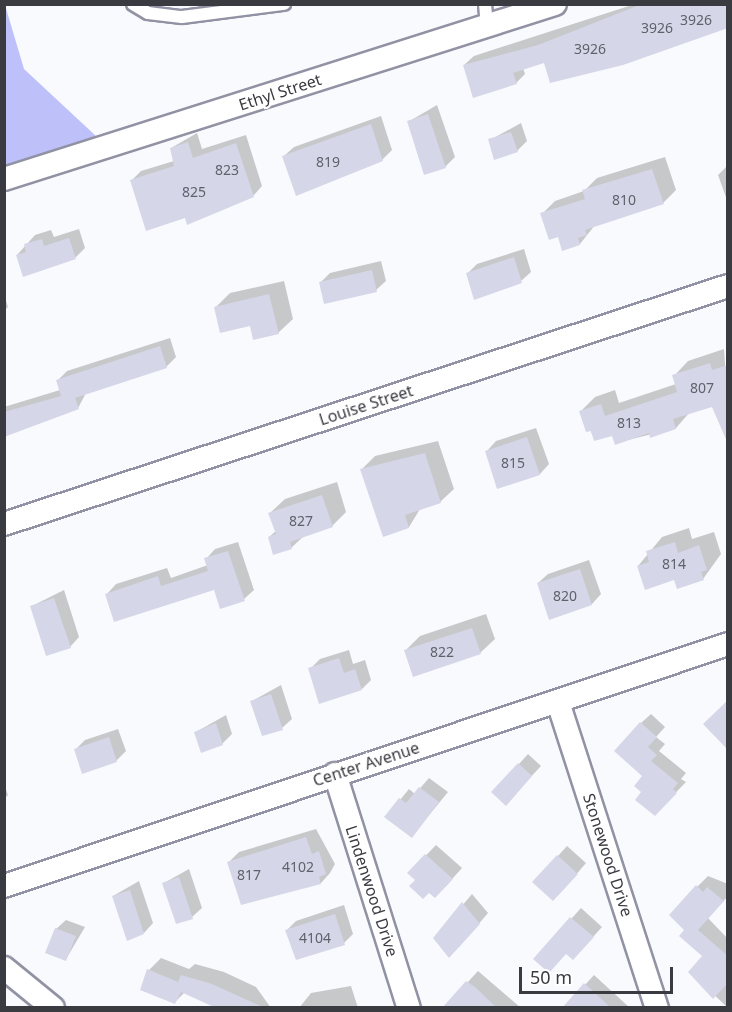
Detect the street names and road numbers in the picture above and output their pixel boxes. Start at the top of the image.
street label: Ethyl Street [236,70,324,114]
street label: Louise Street [317,381,415,429]
street label: Center Avenue [310,738,422,790]
street label: Stonewood Drive [579,791,637,919]
street label: Lindenwood Drive [342,823,402,959]

